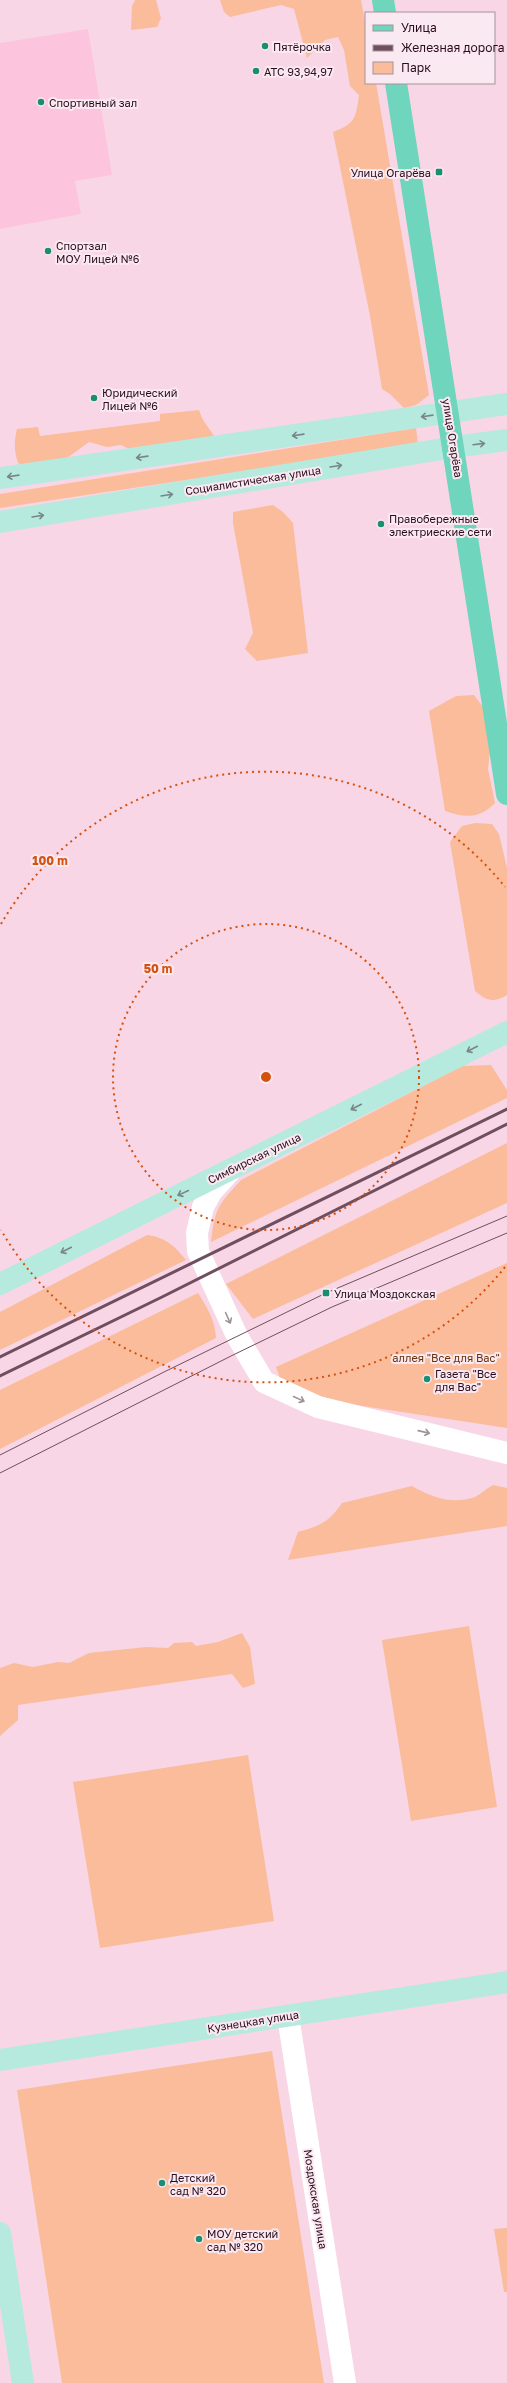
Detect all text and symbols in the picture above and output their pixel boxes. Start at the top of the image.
legend [365,12,495,84]
text: Улица [401,20,437,35]
place label: Пятёрочка [273,40,331,53]
text: Железная дорога [401,40,504,55]
marker: Пятёрочка [260,41,270,51]
text: Парк [401,60,431,75]
place label: АТС 93,94,97 [264,65,333,78]
marker: АТС 93,94,97 [251,66,261,76]
place label: Спортивный зал [49,96,137,109]
marker: Спортивный зал [36,97,46,107]
place label: Улица Огарёва [351,166,431,179]
marker: Улица Огарёва [434,167,444,177]
place label: Спортзал МОУ Лицей №6 [56,239,140,265]
marker: Спортзал МОУ Лицей №6 [43,246,53,256]
place label: Юридический Лицей №6 [102,386,178,412]
marker: Юридический Лицей №6 [89,393,99,403]
street label: улица Огарёва [440,398,466,478]
one-way arrow [421,412,434,420]
one-way arrow [292,431,305,439]
one-way arrow [472,440,485,448]
one-way arrow [136,453,149,461]
one-way arrow [330,462,343,470]
street label: Социалистическая улица [184,463,322,497]
one-way arrow [7,472,20,480]
one-way arrow [160,490,173,498]
one-way arrow [32,512,45,520]
place label: Правобережные электриеские сети [389,512,492,538]
marker: Правобережные электриеские сети [376,519,386,529]
text: 100 m [32,853,68,868]
text: 50 m [144,961,172,976]
one-way arrow [466,1046,478,1053]
centre of rings [259,1070,273,1084]
one-way arrow [350,1104,362,1112]
street label: Симбирская улица [205,1130,303,1186]
one-way arrow [177,1190,189,1197]
one-way arrow [61,1247,73,1255]
place label: Улица Моздокская [334,1287,435,1300]
marker: Улица Моздокская [321,1288,331,1298]
one-way arrow [225,1312,232,1324]
park label: аллея "Все для Вас" [392,1351,500,1364]
place label: Газета "Все для Вас" [435,1367,497,1393]
marker: Газета "Все для Вас" [422,1374,432,1384]
one-way arrow [293,1396,305,1403]
one-way arrow [417,1429,430,1437]
street label: Кузнецкая улица [206,2007,300,2035]
street label: Моздокская улица [302,2148,330,2250]
place label: Детский сад № 320 [170,2171,226,2197]
marker: Детский сад № 320 [157,2178,167,2188]
place label: МОУ детский сад № 320 [207,2227,278,2253]
marker: МОУ детский сад № 320 [194,2234,204,2244]

